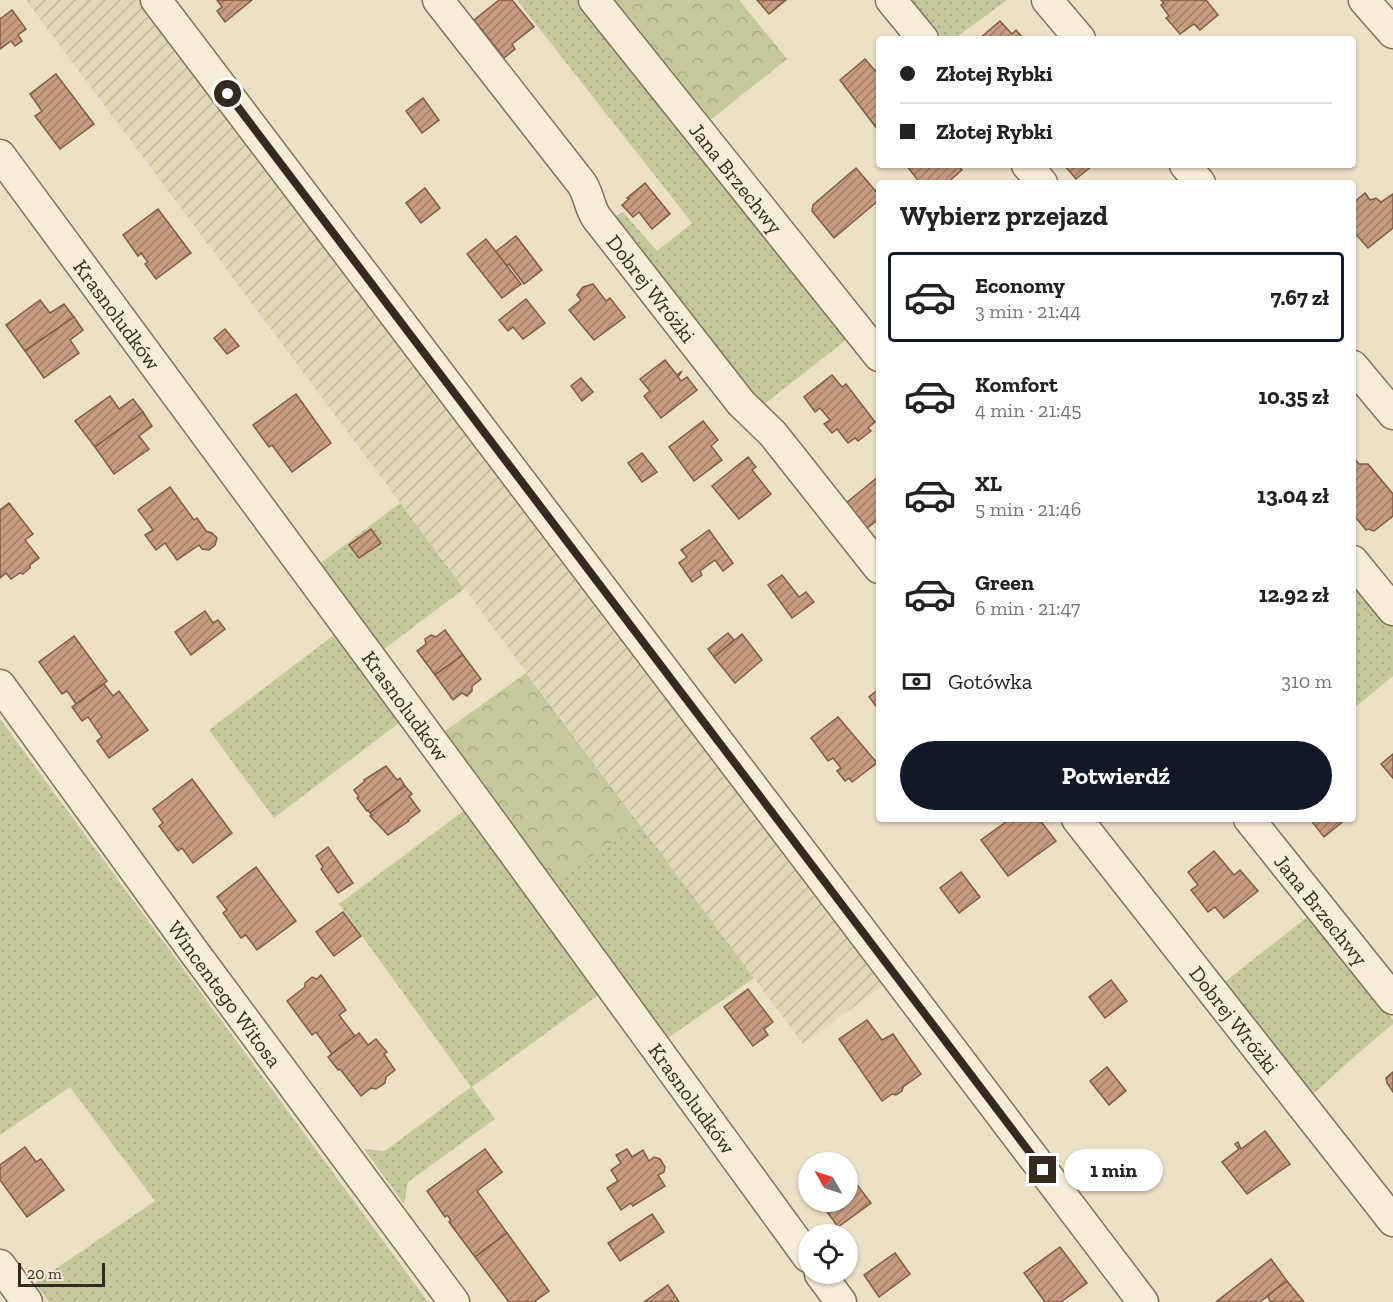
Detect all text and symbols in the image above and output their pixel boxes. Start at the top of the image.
text: Złotej Rybki [936,60,1053,87]
route start [214,80,241,107]
street label: Jana Brzechwy [684,117,789,239]
text: Złotej Rybki [936,118,1053,145]
text: Wybierz przejazd [900,200,1108,232]
street label: Dobrej Wróżki [602,229,701,347]
street label: Krasnoludków [69,254,166,374]
icon: car [903,270,957,324]
text: Economy [975,272,1065,299]
text: 7.67 zł [1270,284,1329,311]
text: 3 min · 21:44 [975,299,1081,323]
icon: car [903,369,957,423]
text: Komfort [975,371,1058,398]
text: 10.35 zł [1258,383,1329,410]
text: 4 min · 21:45 [975,398,1082,422]
icon: car [903,468,957,522]
text: XL [975,470,1002,497]
text: 13.04 zł [1257,482,1329,509]
text: 5 min · 21:46 [975,497,1081,521]
icon: car [903,567,957,621]
text: Green [975,569,1034,596]
text: 12.92 zł [1259,581,1329,608]
text: 6 min · 21:47 [975,596,1080,620]
street label: Krasnoludków [357,646,455,766]
icon: cash [900,665,933,698]
text: Gotówka [948,668,1032,695]
text: 310 m [1281,669,1332,693]
button: Potwierdź [900,741,1332,810]
street label: Jana Brzechwy [1269,849,1374,970]
street label: Wincentego Witosa [163,915,288,1072]
street label: Dobrej Wróżki [1185,961,1285,1078]
street label: Krasnoludków [644,1038,741,1158]
callout: 1 min [1064,1149,1163,1191]
north arrow [798,1152,858,1212]
map controls [798,1152,858,1284]
route end [1029,1156,1056,1183]
text: 1 min [1090,1158,1137,1182]
button: locate [798,1224,858,1284]
scale bar [18,1260,105,1288]
text: 20 m [27,1264,62,1283]

